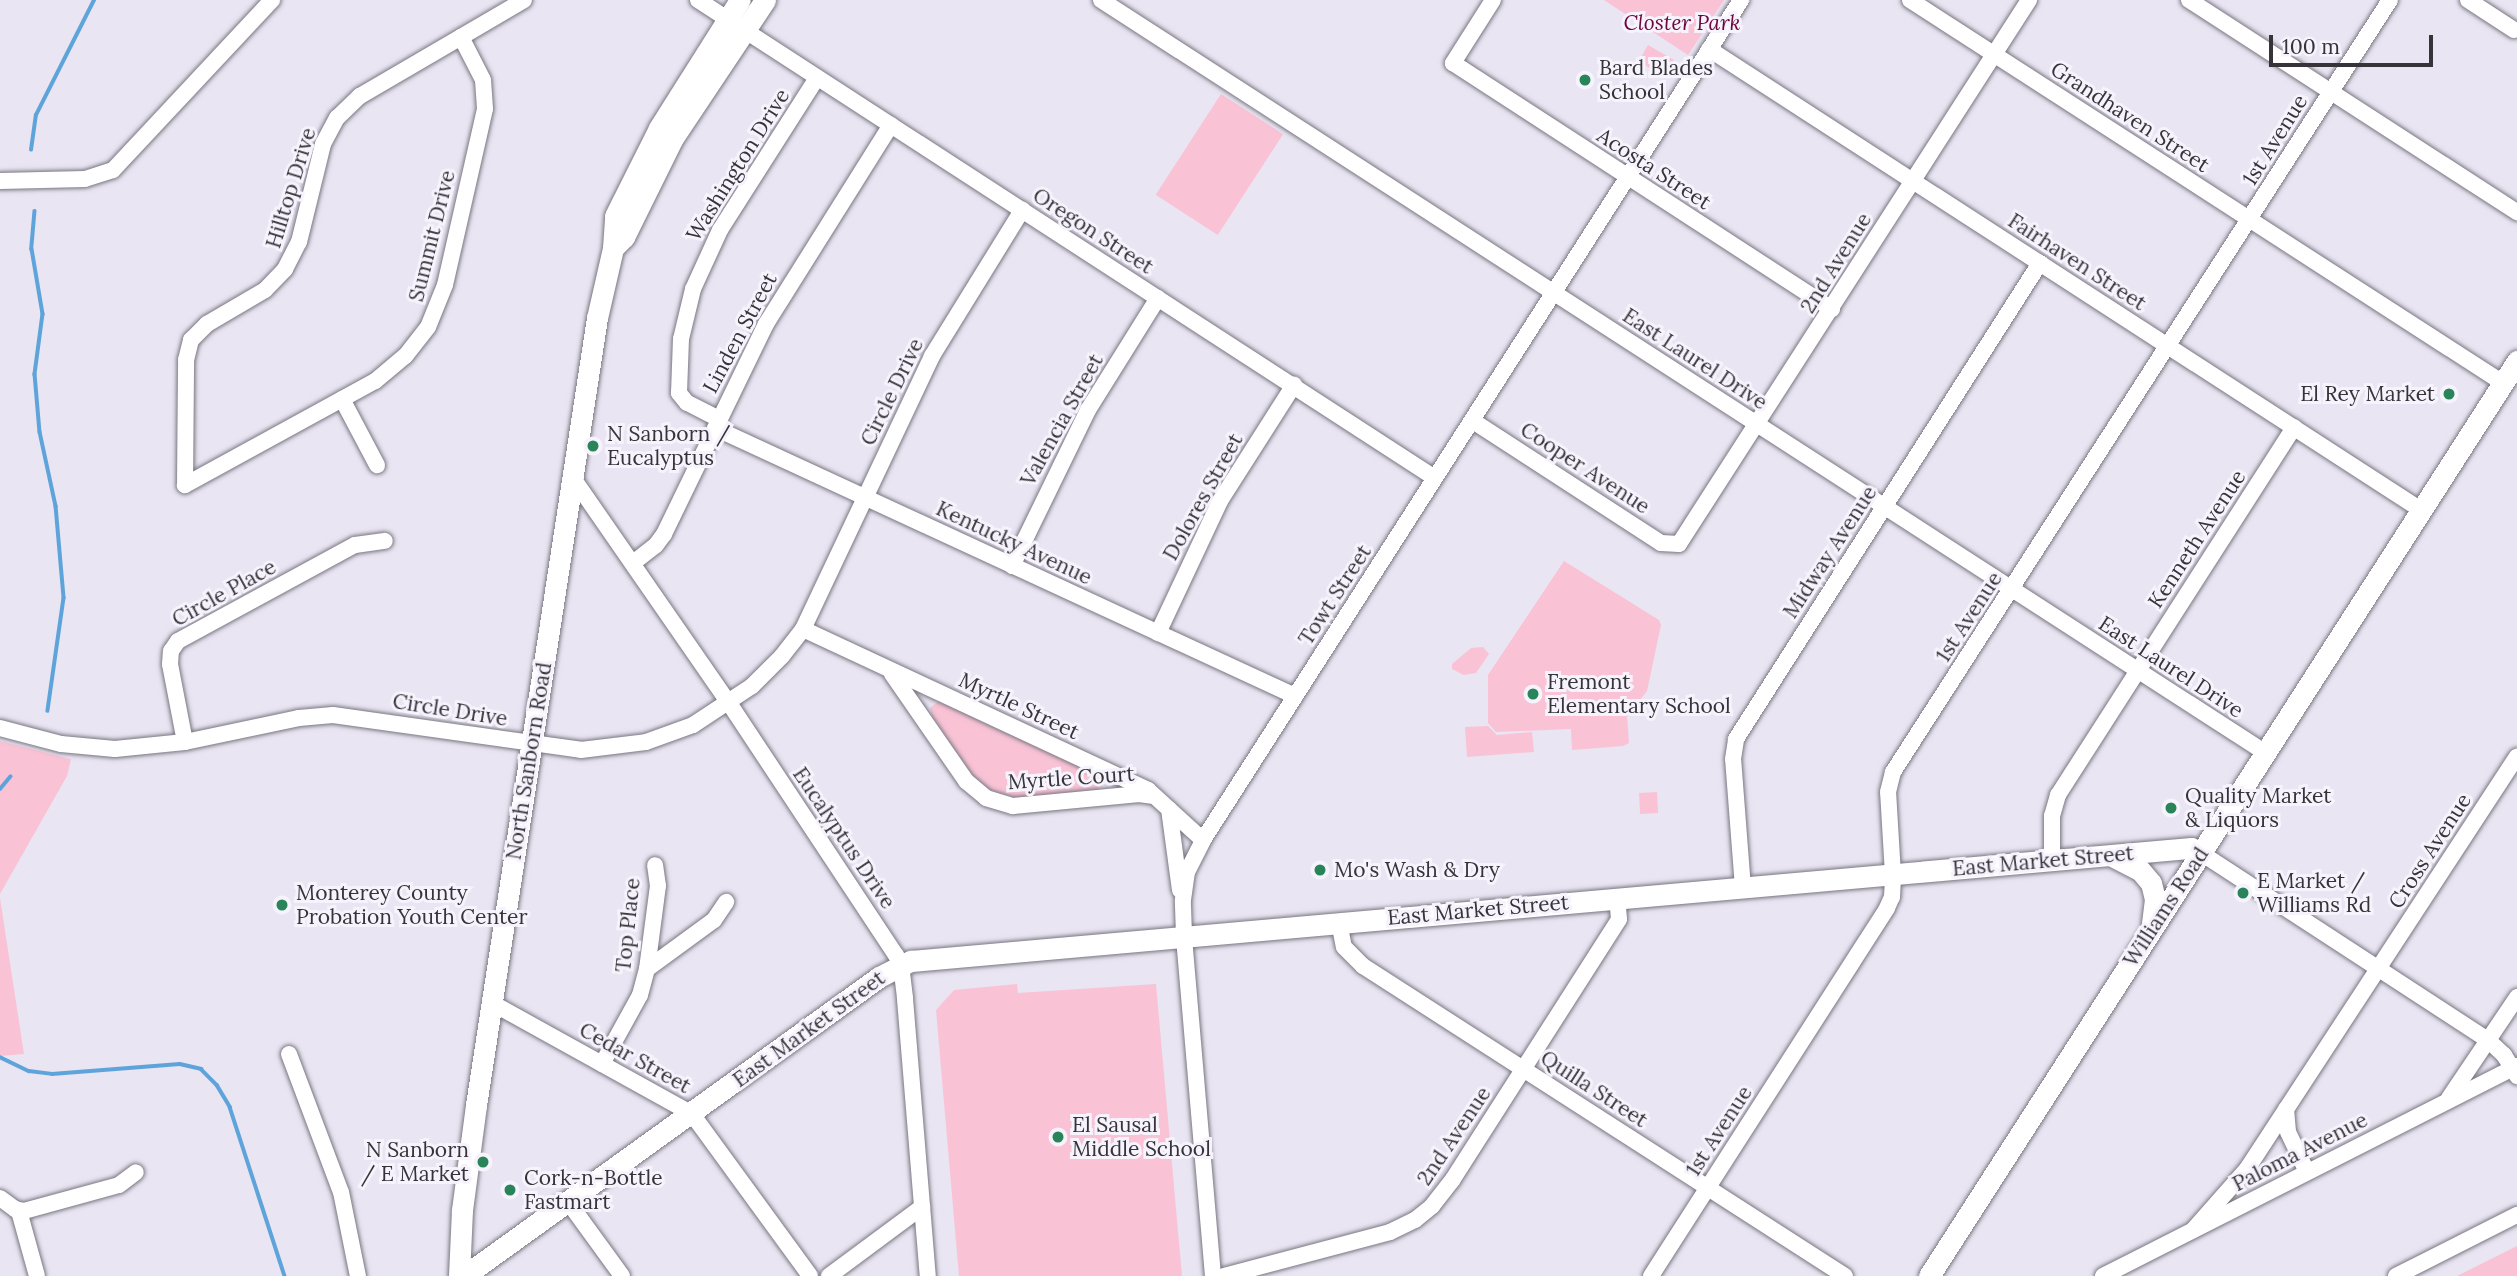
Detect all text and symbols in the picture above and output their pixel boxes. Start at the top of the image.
park label: Closter Park [1623,10,1741,36]
scale bar [2272,21,2436,65]
text: 100 m [2282,33,2340,60]
place label: Bard Blades School [1599,55,1713,105]
street label: Grandhaven Street [2046,56,2214,178]
marker: Bard Blades School [1577,72,1593,88]
street label: Washington Drive [681,84,795,246]
street label: 1st Avenue [2237,90,2313,190]
street label: Acosta Street [1593,123,1715,215]
street label: Hilltop Drive [261,125,321,251]
street label: Summit Drive [404,168,460,304]
street label: Oregon Street [1028,183,1158,279]
street label: 2nd Avenue [1795,208,1877,318]
street label: Fairhaven Street [2003,208,2151,316]
street label: Linden Street [698,269,782,397]
street label: East Laurel Drive [1618,303,1772,415]
street label: Circle Drive [855,334,929,450]
street label: Valencia Street [1015,350,1109,490]
place label: El Rey Market [2300,381,2435,407]
marker: El Rey Market [2441,386,2457,402]
street label: Cooper Avenue [1516,417,1654,519]
place label: N Sanborn / Eucalyptus [607,421,730,471]
street label: Dolores Street [1158,429,1248,565]
marker: N Sanborn / Eucalyptus [585,438,601,454]
street label: Kenneth Avenue [2143,465,2251,613]
street label: Midway Avenue [1778,481,1882,623]
street label: Kentucky Avenue [932,496,1096,590]
street label: Towt Street [1293,540,1377,650]
street label: Circle Place [168,554,280,632]
street label: 1st Avenue [1931,567,2007,667]
street label: East Laurel Drive [2094,611,2248,723]
street label: North Sanborn Road [501,660,557,862]
street label: Myrtle Street [955,667,1083,745]
place label: Fremont Elementary School [1547,669,1731,719]
marker: Fremont Elementary School [1525,686,1541,702]
street label: Circle Drive [391,688,509,732]
street label: Myrtle Court [1007,761,1135,795]
street label: Eucalyptus Drive [787,763,901,913]
place label: Quality Market & Liquors [2185,783,2331,833]
street label: Cross Avenue [2383,789,2477,913]
marker: Quality Market & Liquors [2163,800,2179,816]
street label: East Market Street [1951,841,2135,881]
street label: Williams Road [2118,843,2214,971]
place label: Mo's Wash & Dry [1334,857,1500,883]
marker: Mo's Wash & Dry [1312,862,1328,878]
place label: E Market / Williams Rd [2257,868,2371,918]
street label: Top Place [611,877,645,973]
place label: Monterey County Probation Youth Center [296,880,528,930]
marker: E Market / Williams Rd [2235,885,2251,901]
street label: East Market Street [1386,890,1570,930]
marker: Monterey County Probation Youth Center [274,897,290,913]
street label: East Market Street [728,965,890,1093]
street label: Cedar Street [575,1017,695,1099]
street label: Quilla Street [1536,1045,1652,1133]
street label: 1st Avenue [1681,1081,1757,1181]
street label: 2nd Avenue [1412,1082,1496,1190]
street label: Paloma Avenue [2228,1107,2372,1197]
place label: El Sausal Middle School [1072,1112,1211,1162]
marker: El Sausal Middle School [1050,1129,1066,1145]
place label: N Sanborn / E Market [361,1137,469,1187]
marker: N Sanborn / E Market [475,1154,491,1170]
place label: Cork-n-Bottle Fastmart [524,1165,663,1215]
marker: Cork-n-Bottle Fastmart [502,1182,518,1198]

